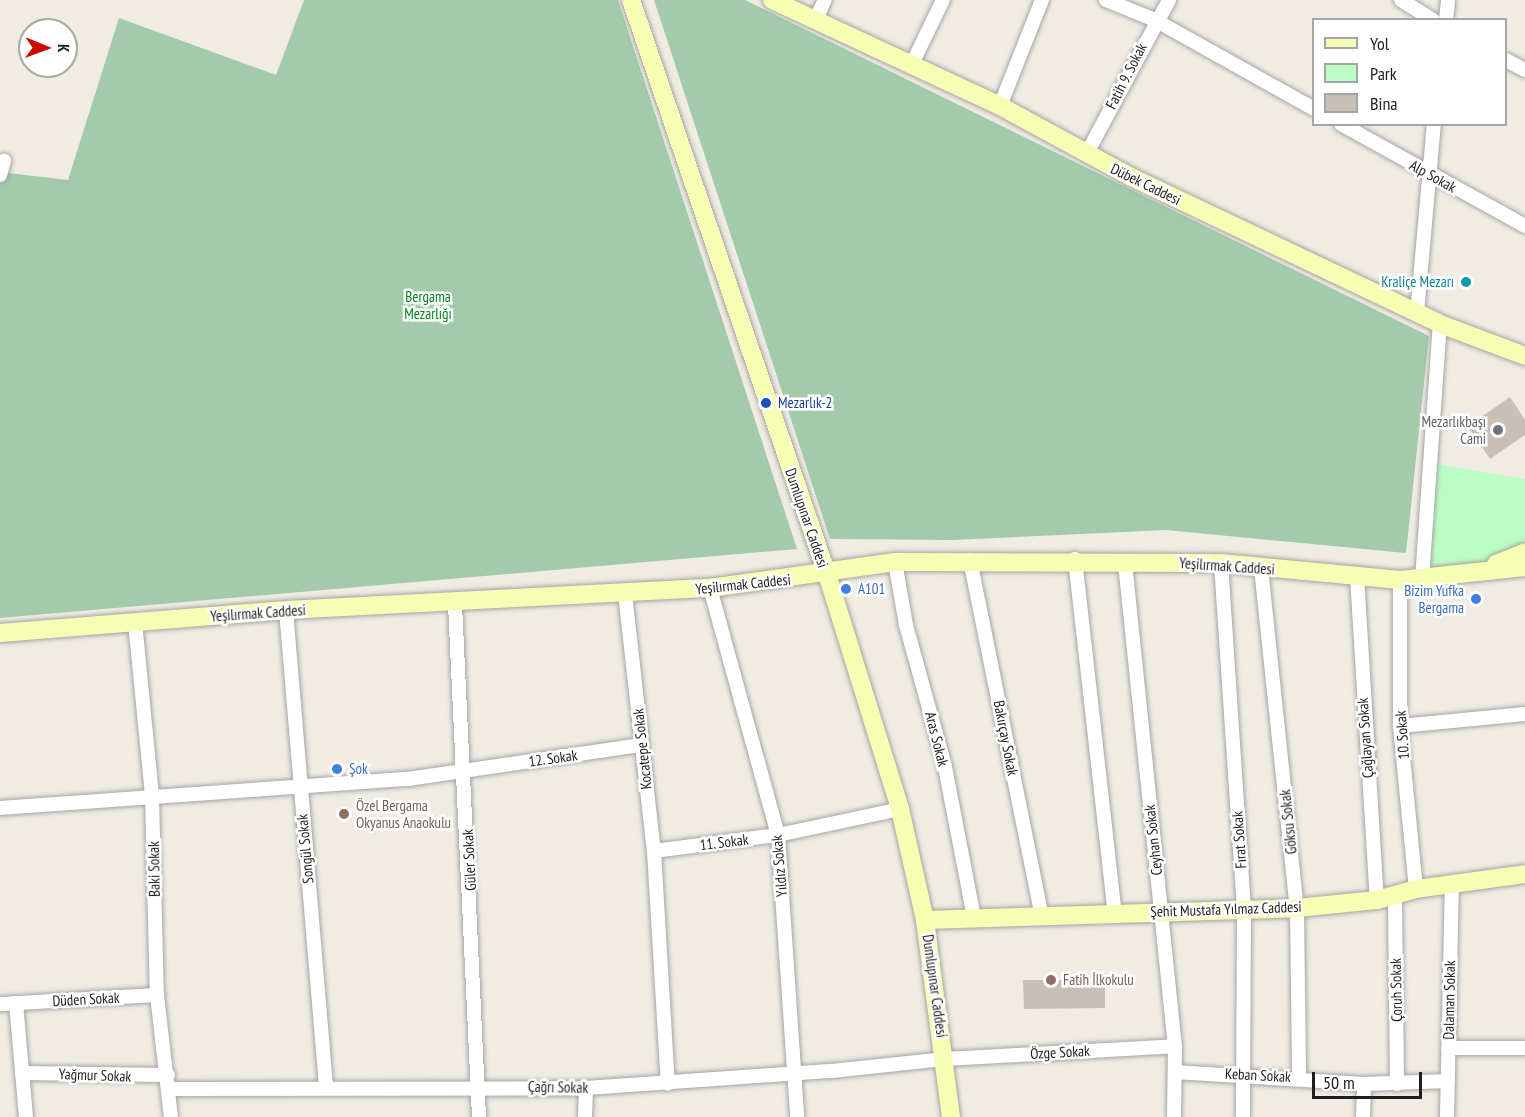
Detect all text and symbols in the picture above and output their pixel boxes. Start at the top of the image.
north arrow [18,18,78,78]
legend [1312,18,1507,126]
text: Yol [1370,32,1389,55]
street label: Fatih 9. Sokak [1102,40,1150,112]
text: K [54,44,74,53]
text: Park [1370,62,1397,85]
text: Bina [1370,92,1398,115]
street label: Alp Sokak [1406,156,1460,196]
street label: Dübek Caddesi [1108,159,1184,209]
place label: Kraliçe Mezarı [1381,273,1454,291]
marker: Kraliçe Mezarı [1459,275,1473,289]
park label: Bergama Mezarlığı [404,287,452,322]
place label: Mezarlık-2 [778,394,832,412]
marker: Mezarlık-2 [759,396,773,410]
place label: Mezarlıkbaşı Cami [1421,412,1486,447]
marker: Mezarlıkbaşı Cami [1491,423,1505,437]
street label: Dumlupınar Caddesi [782,466,832,570]
street label: Yeşilırmak Caddesi [1178,554,1276,578]
street label: Yeşilırmak Caddesi [694,570,792,598]
place label: A101 [858,580,885,598]
place label: Bizim Yufka Bergama [1404,581,1464,616]
marker: A101 [839,582,853,596]
marker: Bizim Yufka Bergama [1469,592,1483,606]
street label: Yeşilırmak Caddesi [209,601,307,625]
street label: Çağlayan Sokak [1353,697,1377,779]
street label: Bakırçay Sokak [990,699,1022,777]
street label: Kocatepe Sokak [629,708,655,790]
street label: 10. Sokak [1391,709,1413,761]
street label: Aras Sokak [921,710,953,768]
street label: 12. Sokak [527,746,579,770]
place label: Şok [349,760,368,778]
marker: Şok [330,762,344,776]
street label: Göksu Sokak [1276,789,1300,855]
place label: Özel Bergama Okyanus Anaokulu [356,796,452,831]
street label: Ceyhan Sokak [1140,804,1166,876]
marker: Özel Bergama Okyanus Anaokulu [337,807,351,821]
street label: Fırat Sokak [1228,811,1250,869]
street label: Songül Sokak [293,814,317,884]
street label: Güler Sokak [458,829,480,891]
street label: 11. Sokak [698,830,750,854]
street label: Yıldız Sokak [767,834,791,898]
street label: Baki Sokak [145,841,163,897]
street label: Şehit Mustafa Yılmaz Caddesi [1150,897,1302,921]
street label: Dumlupınar Caddesi [919,933,951,1039]
street label: Çoruh Sokak [1386,958,1406,1022]
street label: Dalaman Sokak [1439,960,1459,1040]
place label: Fatih İlkokulu [1063,971,1134,989]
marker: Fatih İlkokulu [1044,973,1058,987]
street label: Düden Sokak [52,988,120,1010]
street label: Özge Sokak [1030,1041,1090,1063]
scale bar [1315,1060,1424,1098]
street label: Keban Sokak [1225,1064,1291,1086]
street label: Yağmur Sokak [58,1065,132,1085]
text: 50 m [1323,1071,1355,1094]
street label: Çağrı Sokak [528,1077,588,1097]

